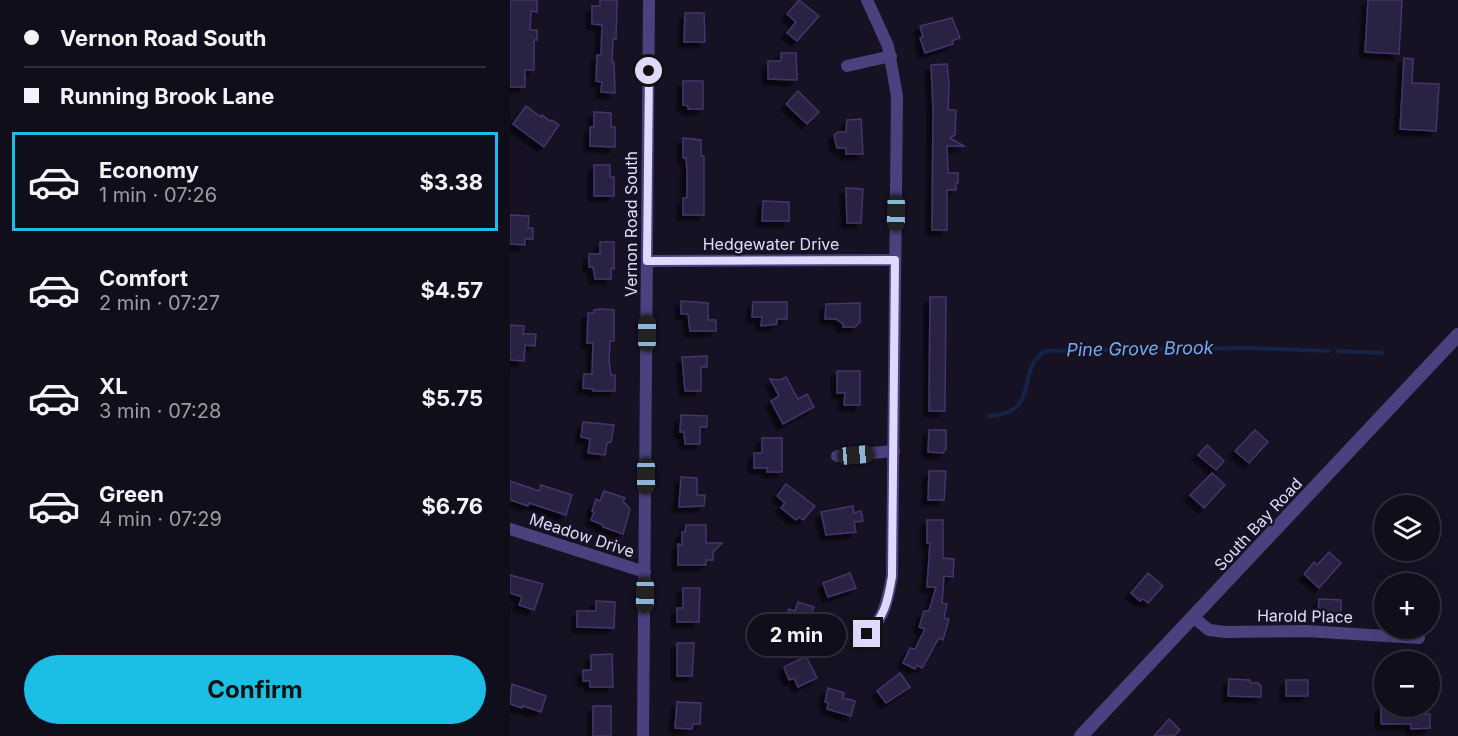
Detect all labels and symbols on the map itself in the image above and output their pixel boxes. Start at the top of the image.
route start [635,57,662,84]
street label: Vernon Road South [621,151,641,297]
car [887,195,905,231]
street label: Hedgewater Drive [703,234,839,254]
car [638,315,656,351]
water label: Pine Grove Brook [1066,337,1215,360]
car [837,444,875,466]
car [637,458,655,494]
street label: South Bay Road [1210,473,1306,575]
street label: Meadow Drive [527,509,637,561]
car [636,577,654,613]
street label: Harold Place [1257,605,1353,627]
callout: 2 min [747,613,846,655]
route end [853,620,880,647]

